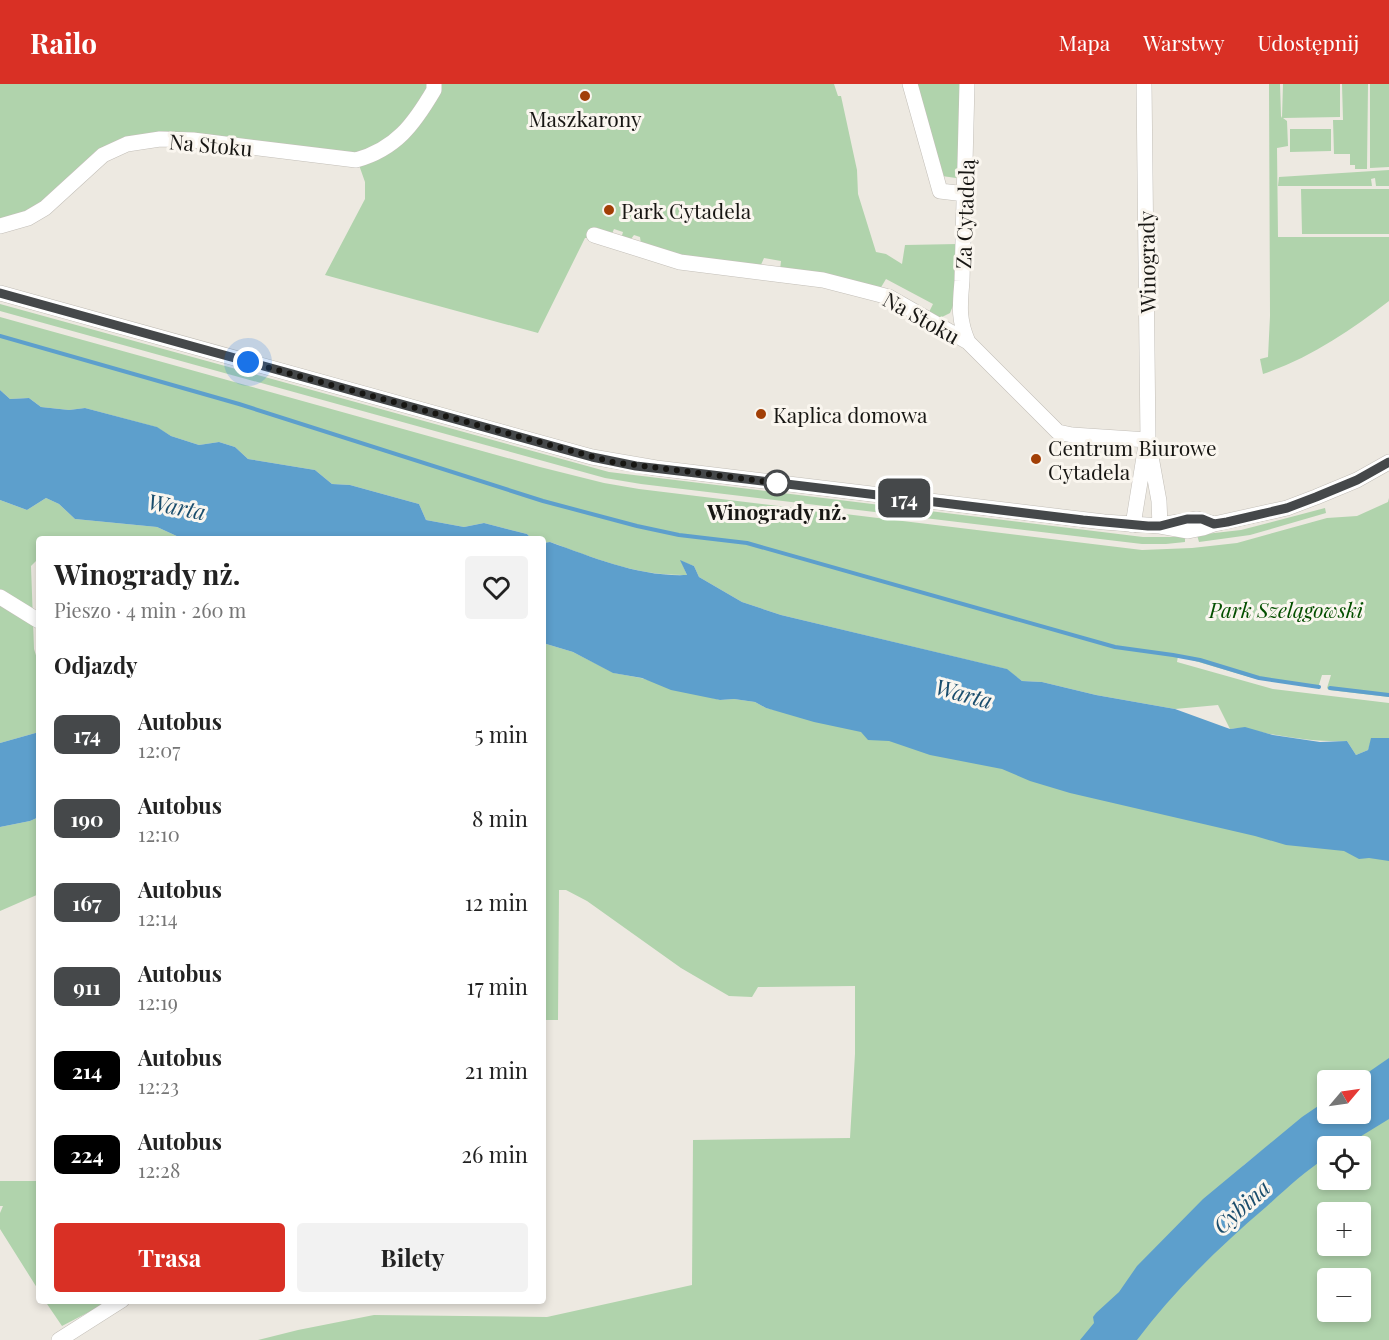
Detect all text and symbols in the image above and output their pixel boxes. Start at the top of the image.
text: Railo [30,24,97,61]
text: Mapa [1059,28,1110,56]
text: Warstwy [1143,28,1225,56]
text: Udostępnij [1258,28,1359,56]
marker: Maszkarony [578,89,592,103]
place label: Maszkarony [528,104,642,132]
street label: Na Stoku [168,126,254,162]
street label: Za Cytadelą [948,158,980,270]
place label: Park Cytadela [621,196,752,224]
marker: Park Cytadela [602,203,616,217]
street label: Winogrady [1131,210,1161,314]
street label: Na Stoku [879,284,965,350]
your location [233,347,263,377]
place label: Kaplica domowa [773,400,928,428]
marker: Kaplica domowa [754,407,768,421]
place label: Centrum Biurowe Cytadela [1048,433,1217,485]
marker: Centrum Biurowe Cytadela [1029,452,1043,466]
marker: Winogrady nż. [764,470,790,496]
line badge: 174 [870,478,938,518]
text: 174 [890,484,918,512]
water label: Warta [145,486,209,526]
place label: Winogrady nż. [706,497,847,525]
text: Winogrady nż. [54,555,240,592]
button: heart [465,556,528,619]
park label: Park Szelągowski [1208,595,1364,623]
text: Pieszo · 4 min · 260 m [54,596,246,623]
text: Odjazdy [54,650,138,680]
water label: Warta [932,671,996,715]
text: Autobus [138,706,222,736]
text: 5 min [475,719,528,749]
text: 174 [73,720,101,748]
text: 12:07 [138,736,180,763]
text: Autobus [138,790,222,820]
text: 8 min [472,803,528,833]
text: 190 [70,804,104,832]
text: 12:10 [138,820,180,847]
text: Autobus [138,874,222,904]
text: 12 min [465,887,528,917]
text: 167 [72,888,102,916]
text: 12:14 [138,904,178,931]
text: Autobus [138,958,222,988]
text: 17 min [467,971,528,1001]
text: 911 [73,972,101,1000]
text: 12:19 [138,988,178,1015]
text: Autobus [138,1042,222,1072]
text: 21 min [465,1055,528,1085]
text: 214 [72,1056,102,1084]
north arrow [1317,1070,1371,1124]
map controls [1317,1070,1371,1322]
text: 12:23 [138,1072,179,1099]
text: Autobus [138,1126,222,1156]
button: locate [1317,1136,1371,1190]
text: 26 min [461,1139,528,1169]
text: 224 [70,1140,104,1168]
text: 12:28 [138,1156,180,1183]
water label: Cybina [1206,1172,1276,1240]
button: + [1317,1202,1371,1256]
button: Trasa [54,1223,285,1292]
button: Bilety [297,1223,528,1292]
button: − [1317,1268,1371,1322]

